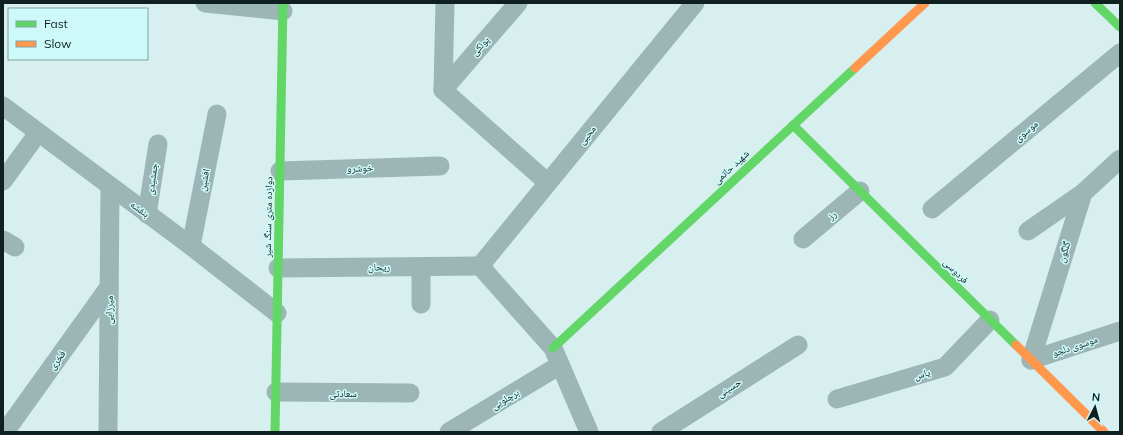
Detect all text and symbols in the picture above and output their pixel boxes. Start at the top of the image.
legend [8,8,148,60]
text: Fast [44,16,68,31]
street label: پولکی [468,34,492,59]
text: Slow [44,36,72,51]
street label: موسوی [1012,117,1041,145]
street label: محبی [575,122,599,147]
street label: شهید حاتمی [710,147,752,187]
street label: خوشرو [347,161,374,175]
street label: جمشیدی [143,162,161,196]
street label: افشین [195,168,213,192]
street label: دوازده متری سنگ شیر [261,176,275,259]
street label: بنفشه [128,198,152,220]
street label: رز [824,207,839,223]
street label: گلگون [1055,239,1074,264]
street label: فردوسی [941,256,971,286]
street label: ریحان [368,260,390,274]
street label: میرزایی [102,295,116,324]
street label: موسوی دلجو [1051,332,1100,359]
street label: فخری [46,348,68,372]
street label: یاس [912,365,932,383]
street label: حسینی [714,375,744,401]
street label: برچلویی [489,385,522,412]
street label: سعادتی [329,387,357,400]
north arrow [1075,387,1115,427]
text: N [1091,390,1101,404]

